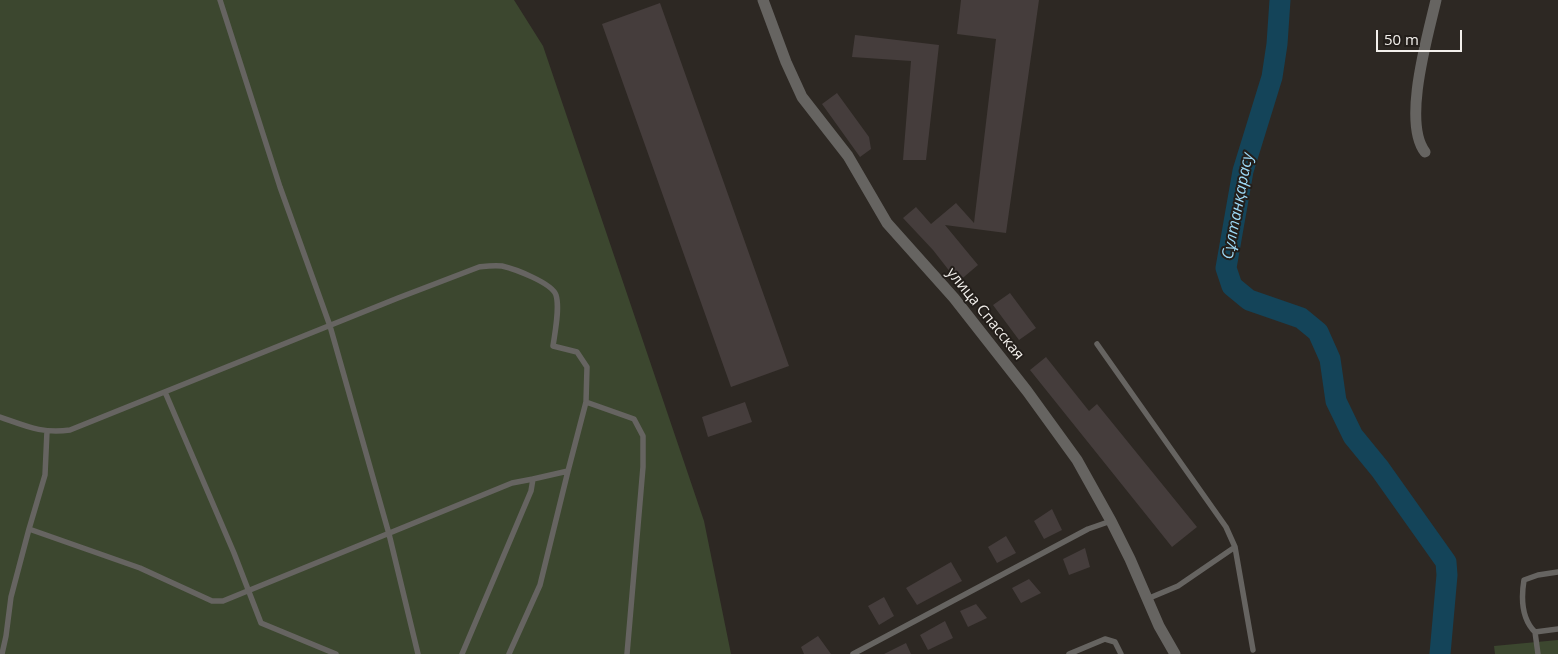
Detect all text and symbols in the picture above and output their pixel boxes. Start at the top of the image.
scale bar [1378,20,1464,52]
text: 50 m [1384,29,1419,49]
water label: Сұлтанқарасу [1218,151,1258,261]
street label: улица Спасская [942,264,1028,364]

